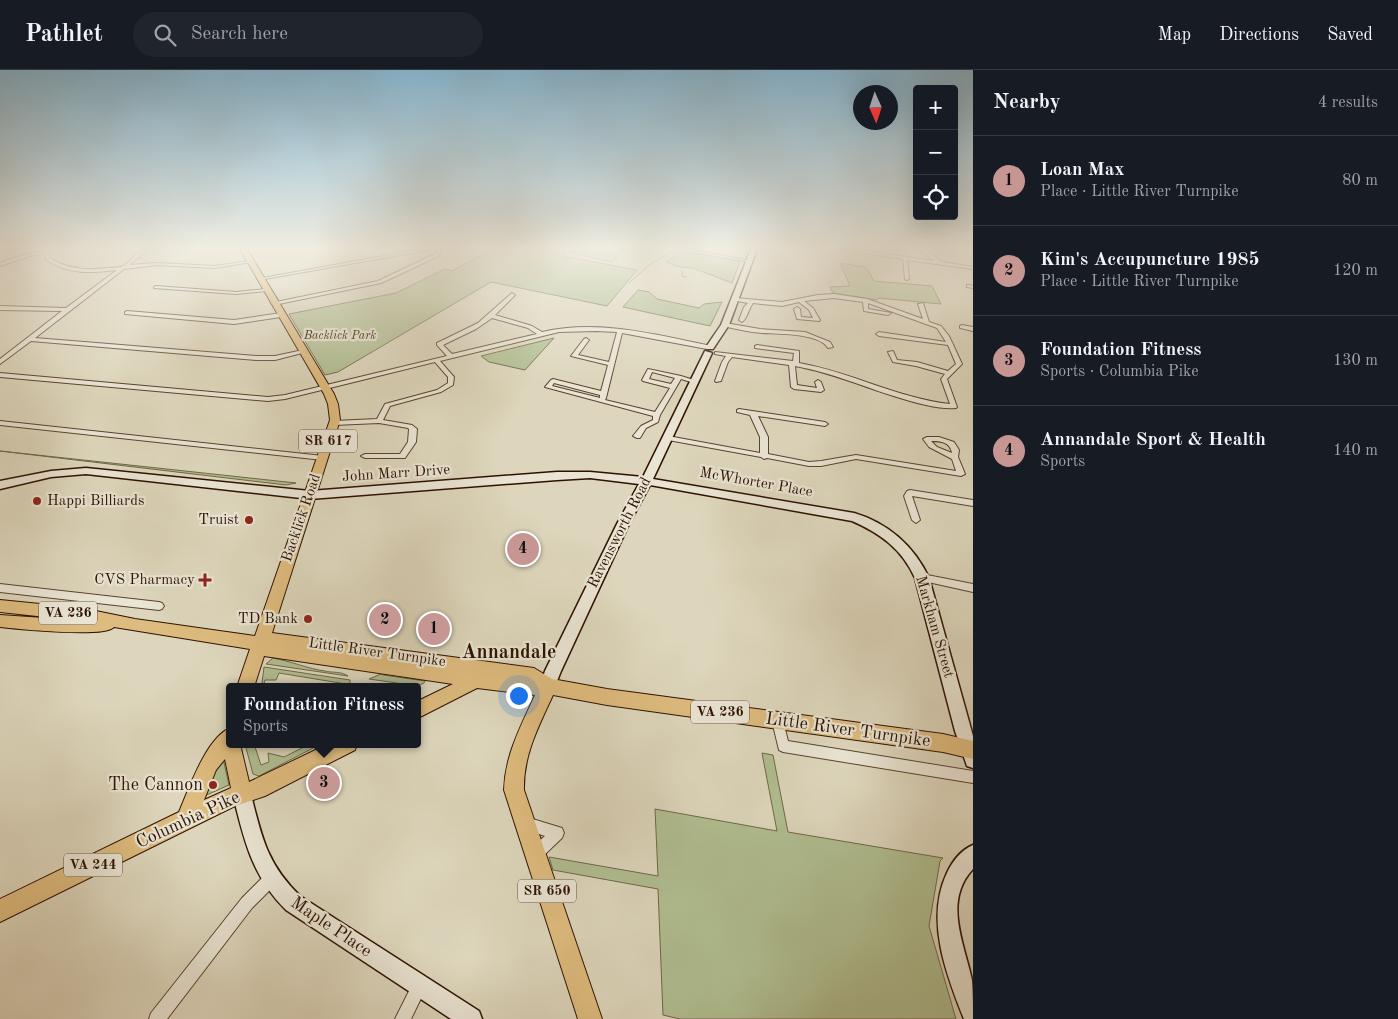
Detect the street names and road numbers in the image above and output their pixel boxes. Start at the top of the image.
road number: SR 617 [299,430,357,452]
street label: John Marr Drive [341,463,451,485]
street label: McWhorter Place [698,466,814,500]
street label: Backlick Road [280,472,324,564]
street label: Ravensworth Road [586,475,654,591]
street label: Markham Street [912,574,956,680]
road number: VA 236 [39,602,97,624]
street label: Little River Turnpike [307,636,447,670]
road number: VA 236 [691,700,749,724]
street label: Little River Turnpike [764,710,932,750]
street label: Columbia Pike [133,788,243,852]
road number: VA 244 [64,854,122,876]
road number: SR 650 [518,879,576,902]
street label: Maple Place [287,893,375,961]

